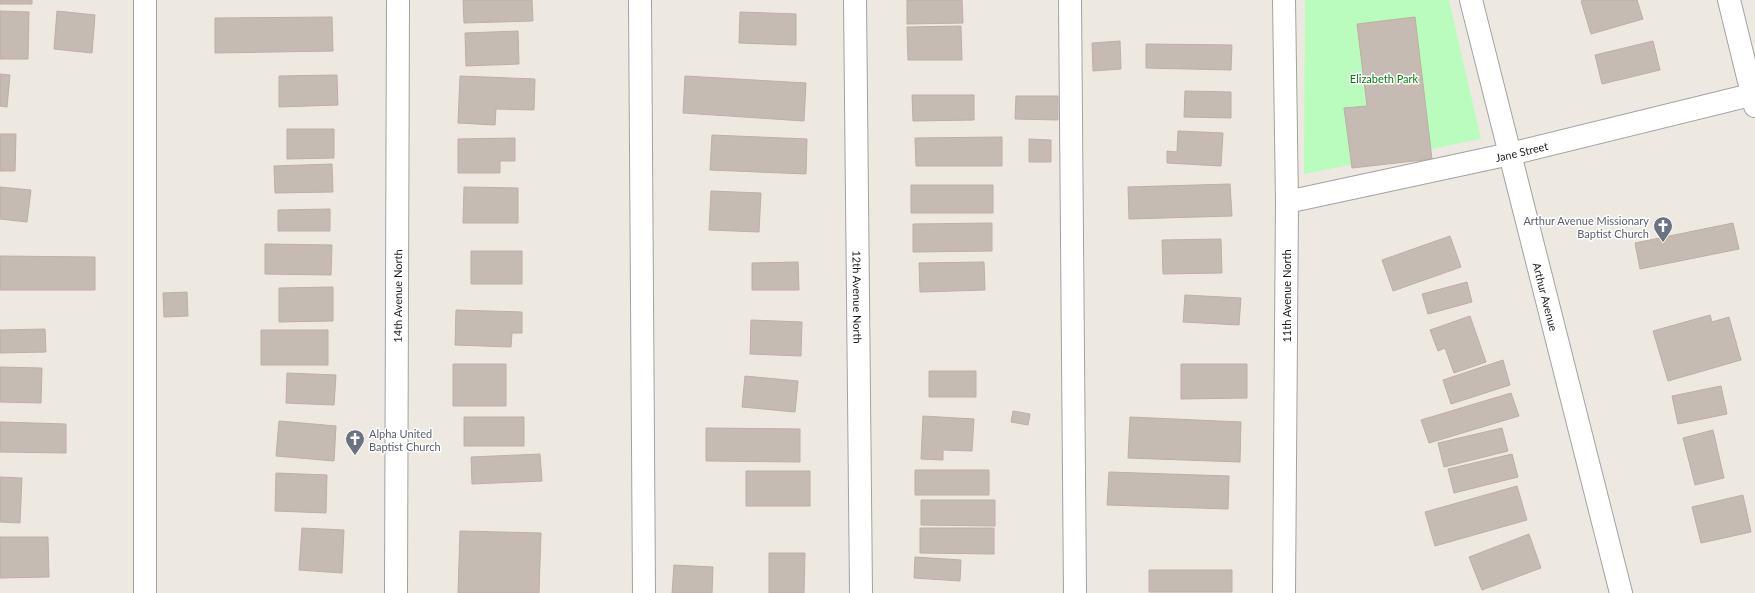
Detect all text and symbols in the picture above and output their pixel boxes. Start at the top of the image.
park label: Elizabeth Park [1350,72,1419,85]
street label: Jane Street [1494,138,1549,164]
place label: Arthur Avenue Missionary Baptist Church [1523,214,1649,240]
church icon: Arthur Avenue Missionary Baptist Church [1652,215,1674,243]
street label: 14th Avenue North [390,249,404,343]
street label: 11th Avenue North [1280,249,1293,343]
street label: 12th Avenue North [851,250,865,344]
street label: Arthur Avenue [1531,261,1561,333]
place label: Alpha United Baptist Church [369,427,441,453]
church icon: Alpha United Baptist Church [344,428,366,456]

